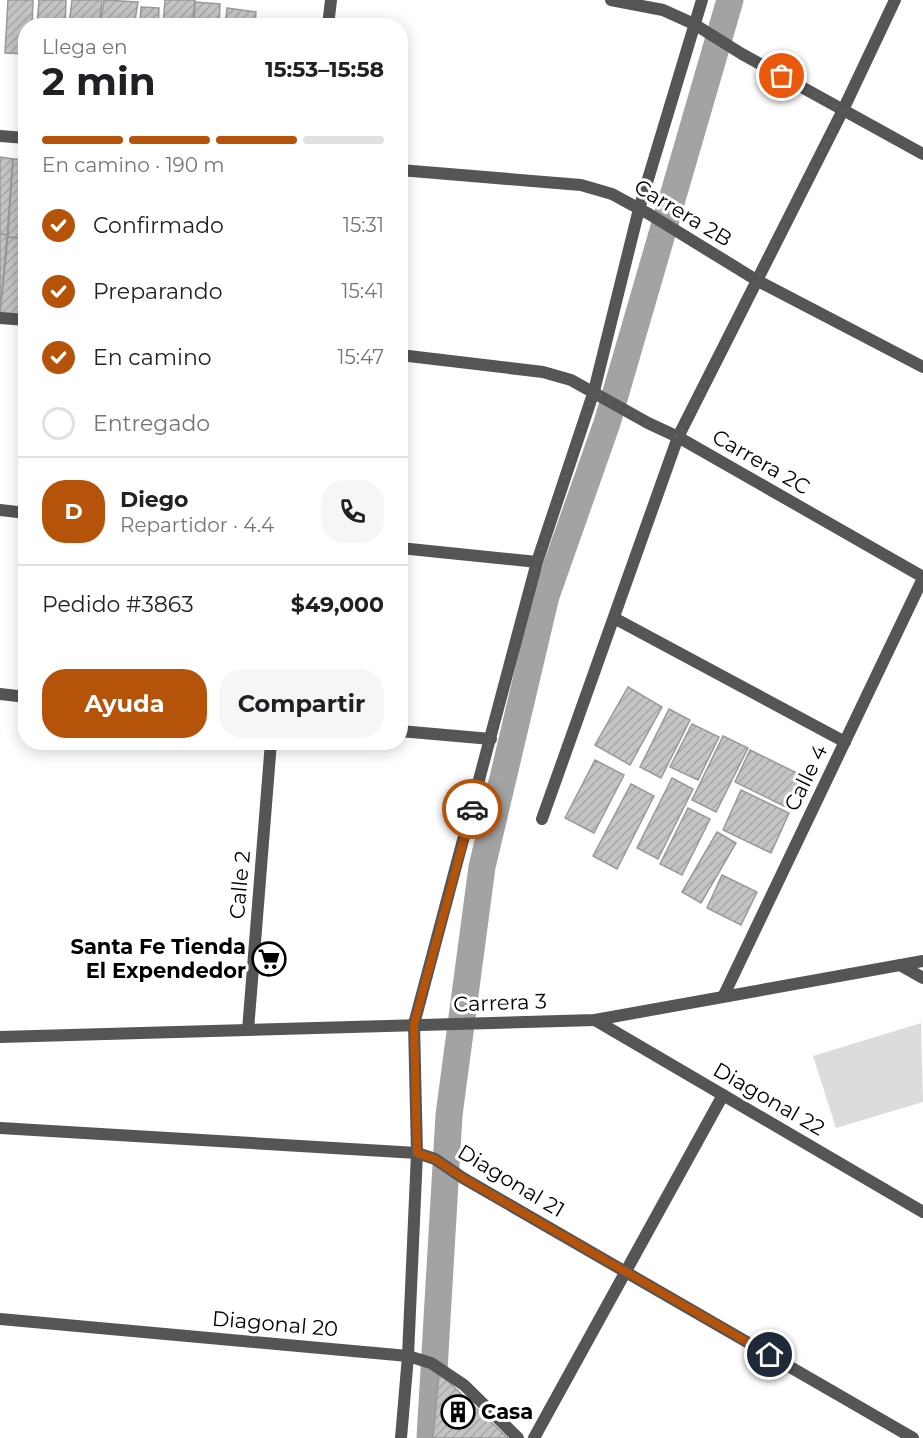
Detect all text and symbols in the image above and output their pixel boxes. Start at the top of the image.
text: Llega en [42,35,128,59]
pin [756,50,807,101]
text: 15:53–15:58 [265,56,384,83]
text: 2 min [42,57,156,105]
icon: bag [765,59,798,92]
text: En camino · 190 m [42,153,224,177]
street label: Carrera 2B [630,174,737,251]
icon: check [42,209,75,242]
text: Confirmado [93,212,224,239]
text: 15:31 [343,213,384,237]
icon: check [42,275,75,308]
text: Preparando [93,278,222,305]
text: 15:41 [341,279,384,303]
icon: check [42,341,75,374]
text: En camino [93,344,212,371]
text: 15:47 [337,345,384,369]
text: Entregado [93,410,210,437]
street label: Carrera 2C [708,424,815,500]
button: phone [321,480,384,543]
text: Diego [120,486,189,513]
text: D [64,498,83,525]
text: Repartidor · 4.4 [120,513,274,537]
text: Pedido #3863 [42,591,194,618]
text: $49,000 [291,591,384,618]
button: Ayuda [42,669,207,738]
button: Compartir [219,669,384,738]
street label: Calle 4 [779,741,832,815]
courier [442,779,502,839]
icon: car [456,793,489,826]
street label: Calle 2 [224,850,255,920]
place label: Santa Fe Tienda El Expendedor [71,934,246,983]
supermarket icon: Santa Fe Tienda El Expendedor [251,941,287,977]
street label: Carrera 3 [453,988,547,1017]
street label: Diagonal 22 [709,1057,829,1141]
street label: Diagonal 21 [453,1139,569,1222]
street label: Diagonal 20 [211,1306,339,1341]
pin [744,1329,795,1380]
icon: home [753,1338,786,1371]
building icon: Casa [440,1394,476,1430]
place label: Casa [481,1399,533,1424]

